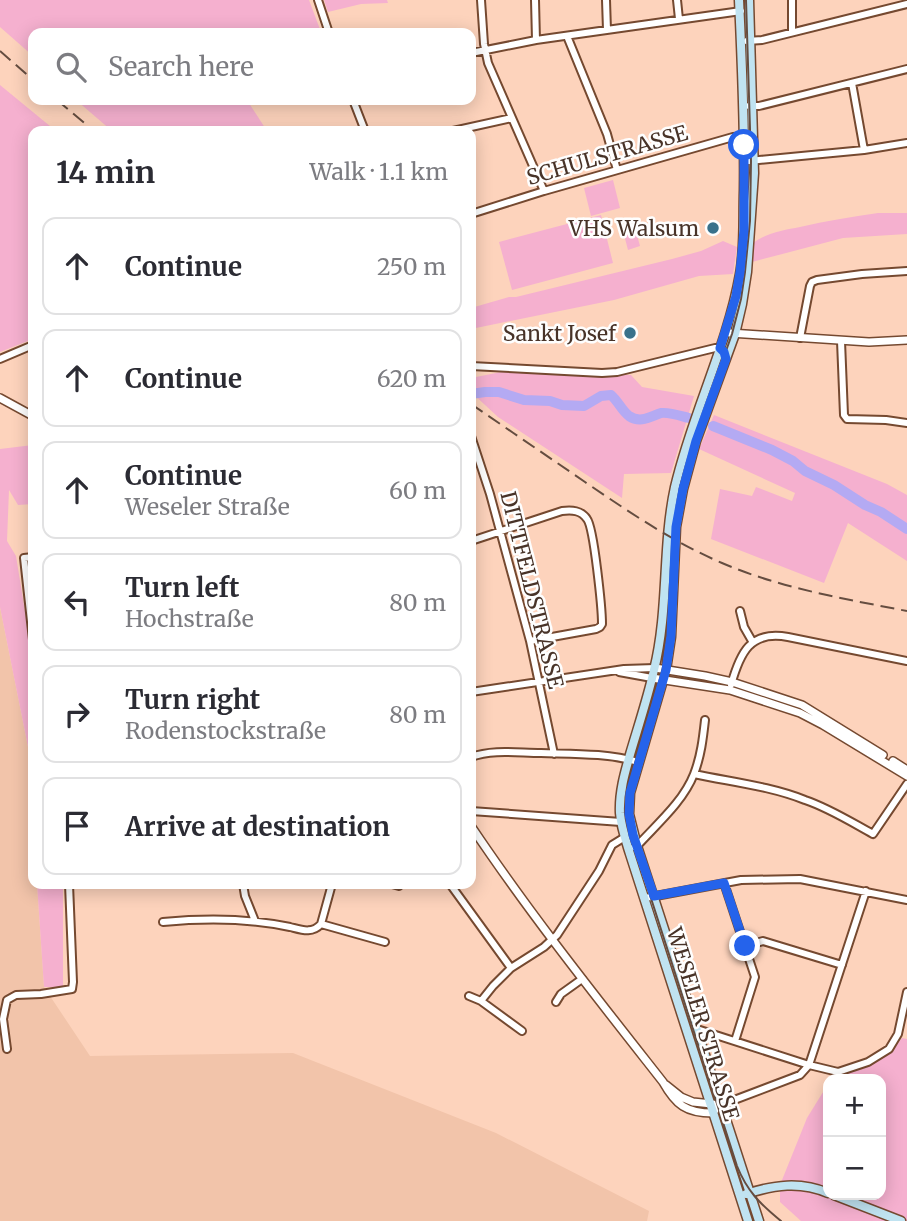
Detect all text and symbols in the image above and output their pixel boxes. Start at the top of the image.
search box [28,28,476,105]
icon: search [52,48,90,86]
text: Search here [108,50,254,83]
street label: SCHULSTRASSE [523,119,691,191]
route start [728,129,759,160]
text: 14 min [56,153,155,191]
text: Walk · 1.1 km [309,157,448,186]
place label: VHS Walsum [568,215,699,242]
marker: VHS Walsum [705,220,721,236]
icon: ahead [58,247,96,285]
text: Continue [125,250,242,283]
text: 250 m [377,252,446,281]
place label: Sankt Josef [503,320,617,347]
marker: Sankt Josef [622,325,638,341]
icon: ahead [58,359,96,397]
text: Continue [125,362,242,395]
text: 620 m [377,364,446,393]
text: Continue [125,459,242,492]
icon: ahead [58,471,96,509]
text: 60 m [389,476,446,505]
street label: DITTFELDSTRASSE [494,489,570,692]
text: Weseler Straße [125,492,290,521]
text: Turn left [125,571,239,604]
icon: left [58,583,96,621]
text: 80 m [389,588,446,617]
text: Hochstraße [125,604,254,633]
text: Turn right [125,683,260,716]
icon: right [58,695,96,733]
text: 80 m [389,700,446,729]
text: Rodenstockstraße [125,716,326,745]
icon: arrive [58,807,96,845]
text: Arrive at destination [125,810,390,843]
street label: WESELER STRASSE [660,923,745,1125]
route end [729,930,760,961]
map controls [823,1074,886,1200]
button: + [823,1074,886,1137]
button: − [823,1137,886,1200]

